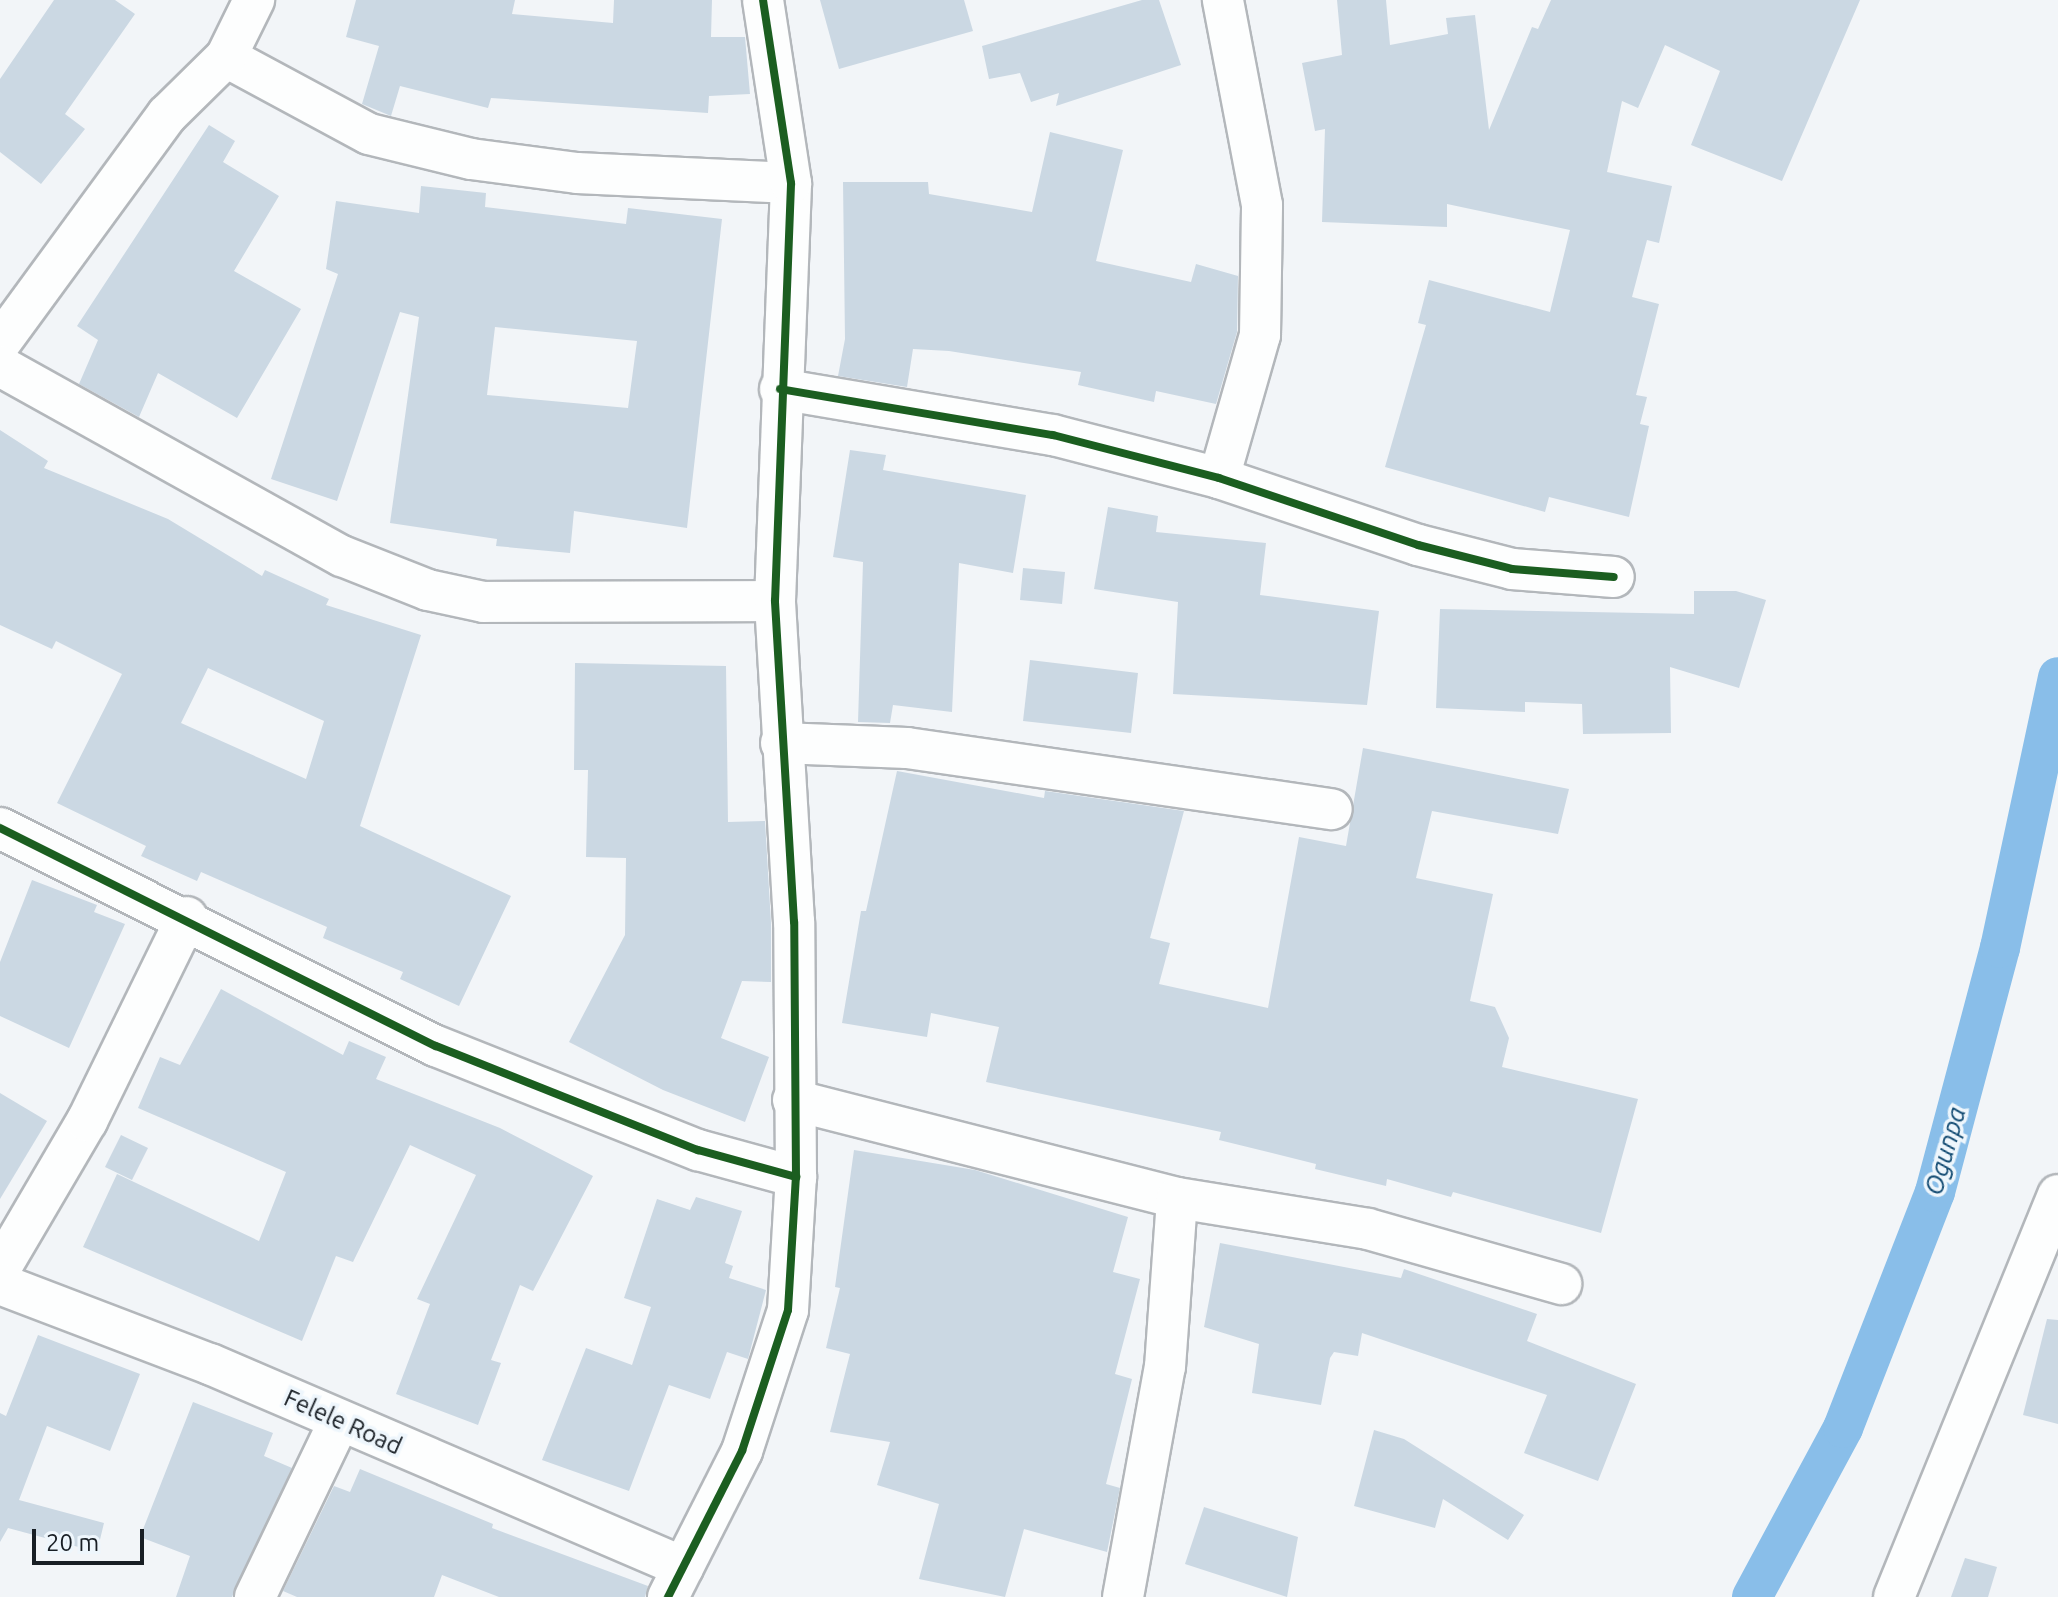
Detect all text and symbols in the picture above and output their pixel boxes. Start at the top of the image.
water label: Ogunpa [1918,1103,1972,1199]
street label: Felele Road [280,1383,406,1461]
scale bar [36,1513,148,1563]
text: 20 m [46,1529,99,1556]

